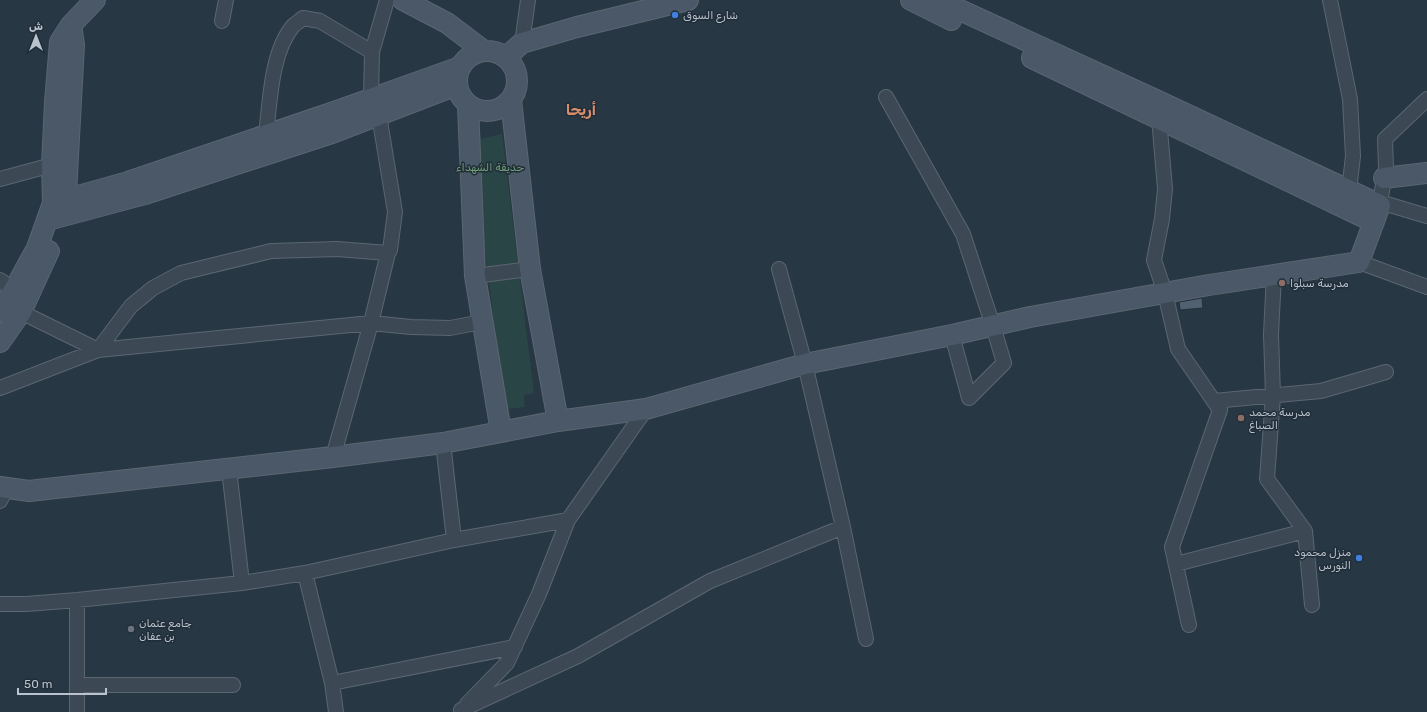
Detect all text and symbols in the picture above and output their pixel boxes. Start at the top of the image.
place label: شارع السوق [683,9,738,24]
marker: شارع السوق [670,10,680,20]
north arrow [16,16,56,56]
text: ش [29,20,43,33]
district label: أريحا [566,101,596,119]
park label: حديقة الشهداء [456,161,524,174]
place label: مدرسة سبلوا [1290,277,1349,291]
marker: مدرسة سبلوا [1277,278,1287,288]
place label: مدرسة محمد الصباغ [1249,406,1310,434]
marker: مدرسة محمد الصباغ [1236,413,1246,423]
place label: منزل محمود النورس [1294,546,1351,573]
marker: منزل محمود النورس [1354,553,1364,563]
place label: جامع عثمان بن عفان [139,617,192,643]
marker: جامع عثمان بن عفان [126,624,136,634]
scale bar [18,670,106,696]
text: 50 m [24,677,52,691]

